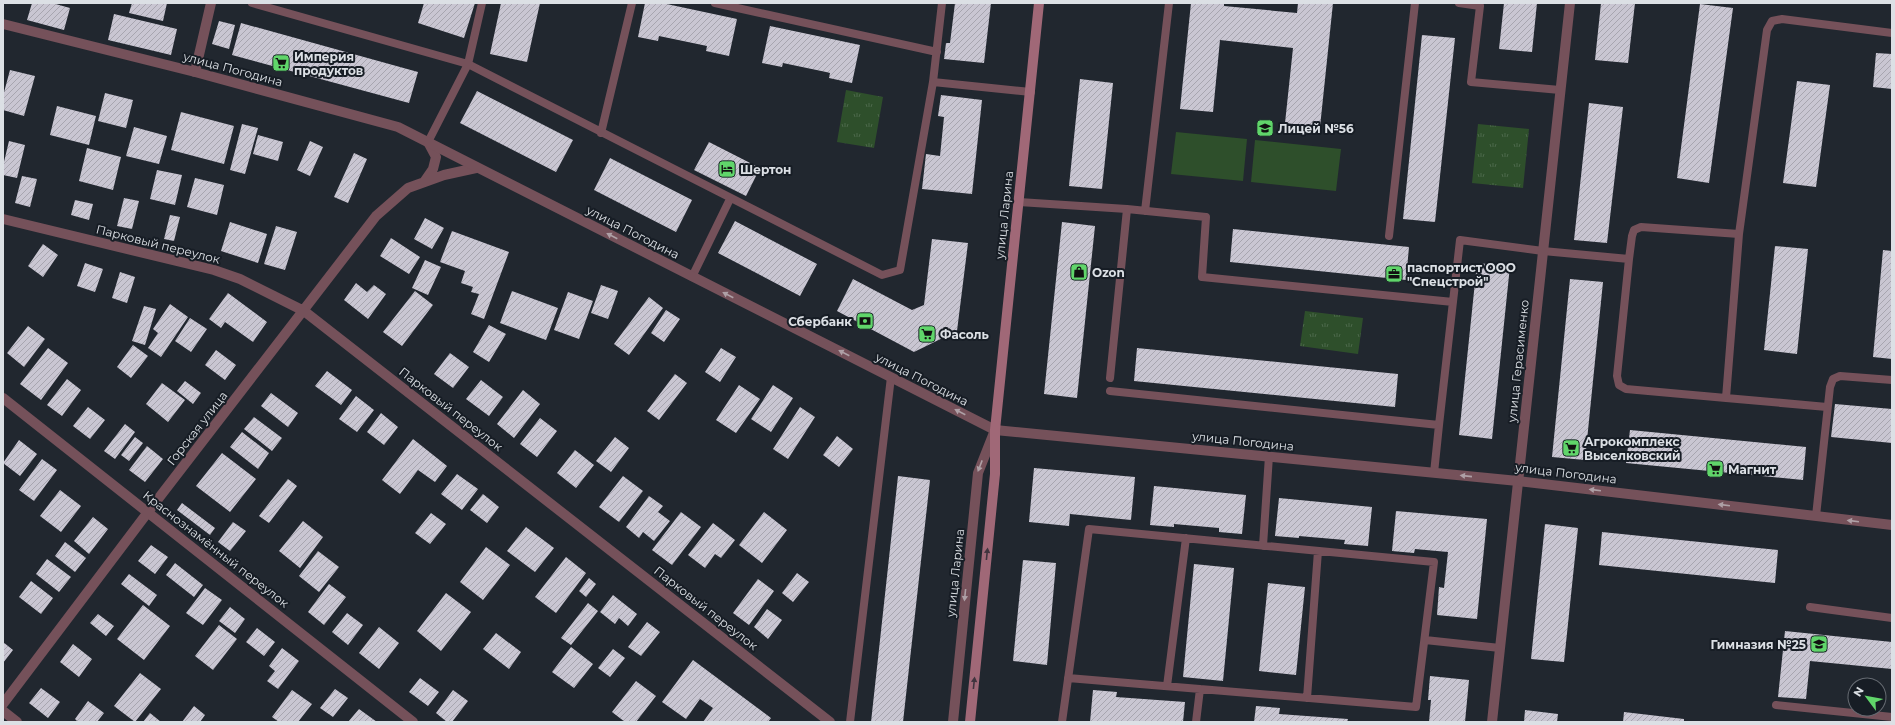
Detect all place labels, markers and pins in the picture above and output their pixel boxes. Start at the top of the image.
place label: Империя продуктов [294,49,363,78]
supermarket icon: Империя продуктов [271,53,291,73]
school or university icon: Лицей №56 [1255,118,1275,138]
place label: Лицей №56 [1278,121,1354,136]
hotel icon: Шертон [717,159,737,179]
place label: Шертон [740,162,791,177]
place label: паспортист ООО "Спецстрой" [1407,260,1516,289]
shop icon: Ozon [1069,262,1089,282]
office icon: паспортист ООО "Спецстрой" [1384,264,1404,284]
place label: Ozon [1092,265,1125,280]
bank icon: Сбербанк [855,311,875,331]
place label: Сбербанк [788,314,852,329]
supermarket icon: Фасоль [917,324,937,344]
place label: Фасоль [940,327,989,342]
place label: Агрокомплекс Выселковский [1584,434,1681,463]
supermarket icon: Агрокомплекс Выселковский [1561,438,1581,458]
supermarket icon: Магнит [1705,459,1725,479]
place label: Магнит [1728,462,1777,477]
school or university icon: Гимназия №25 [1809,634,1829,654]
place label: Гимназия №25 [1710,637,1806,652]

